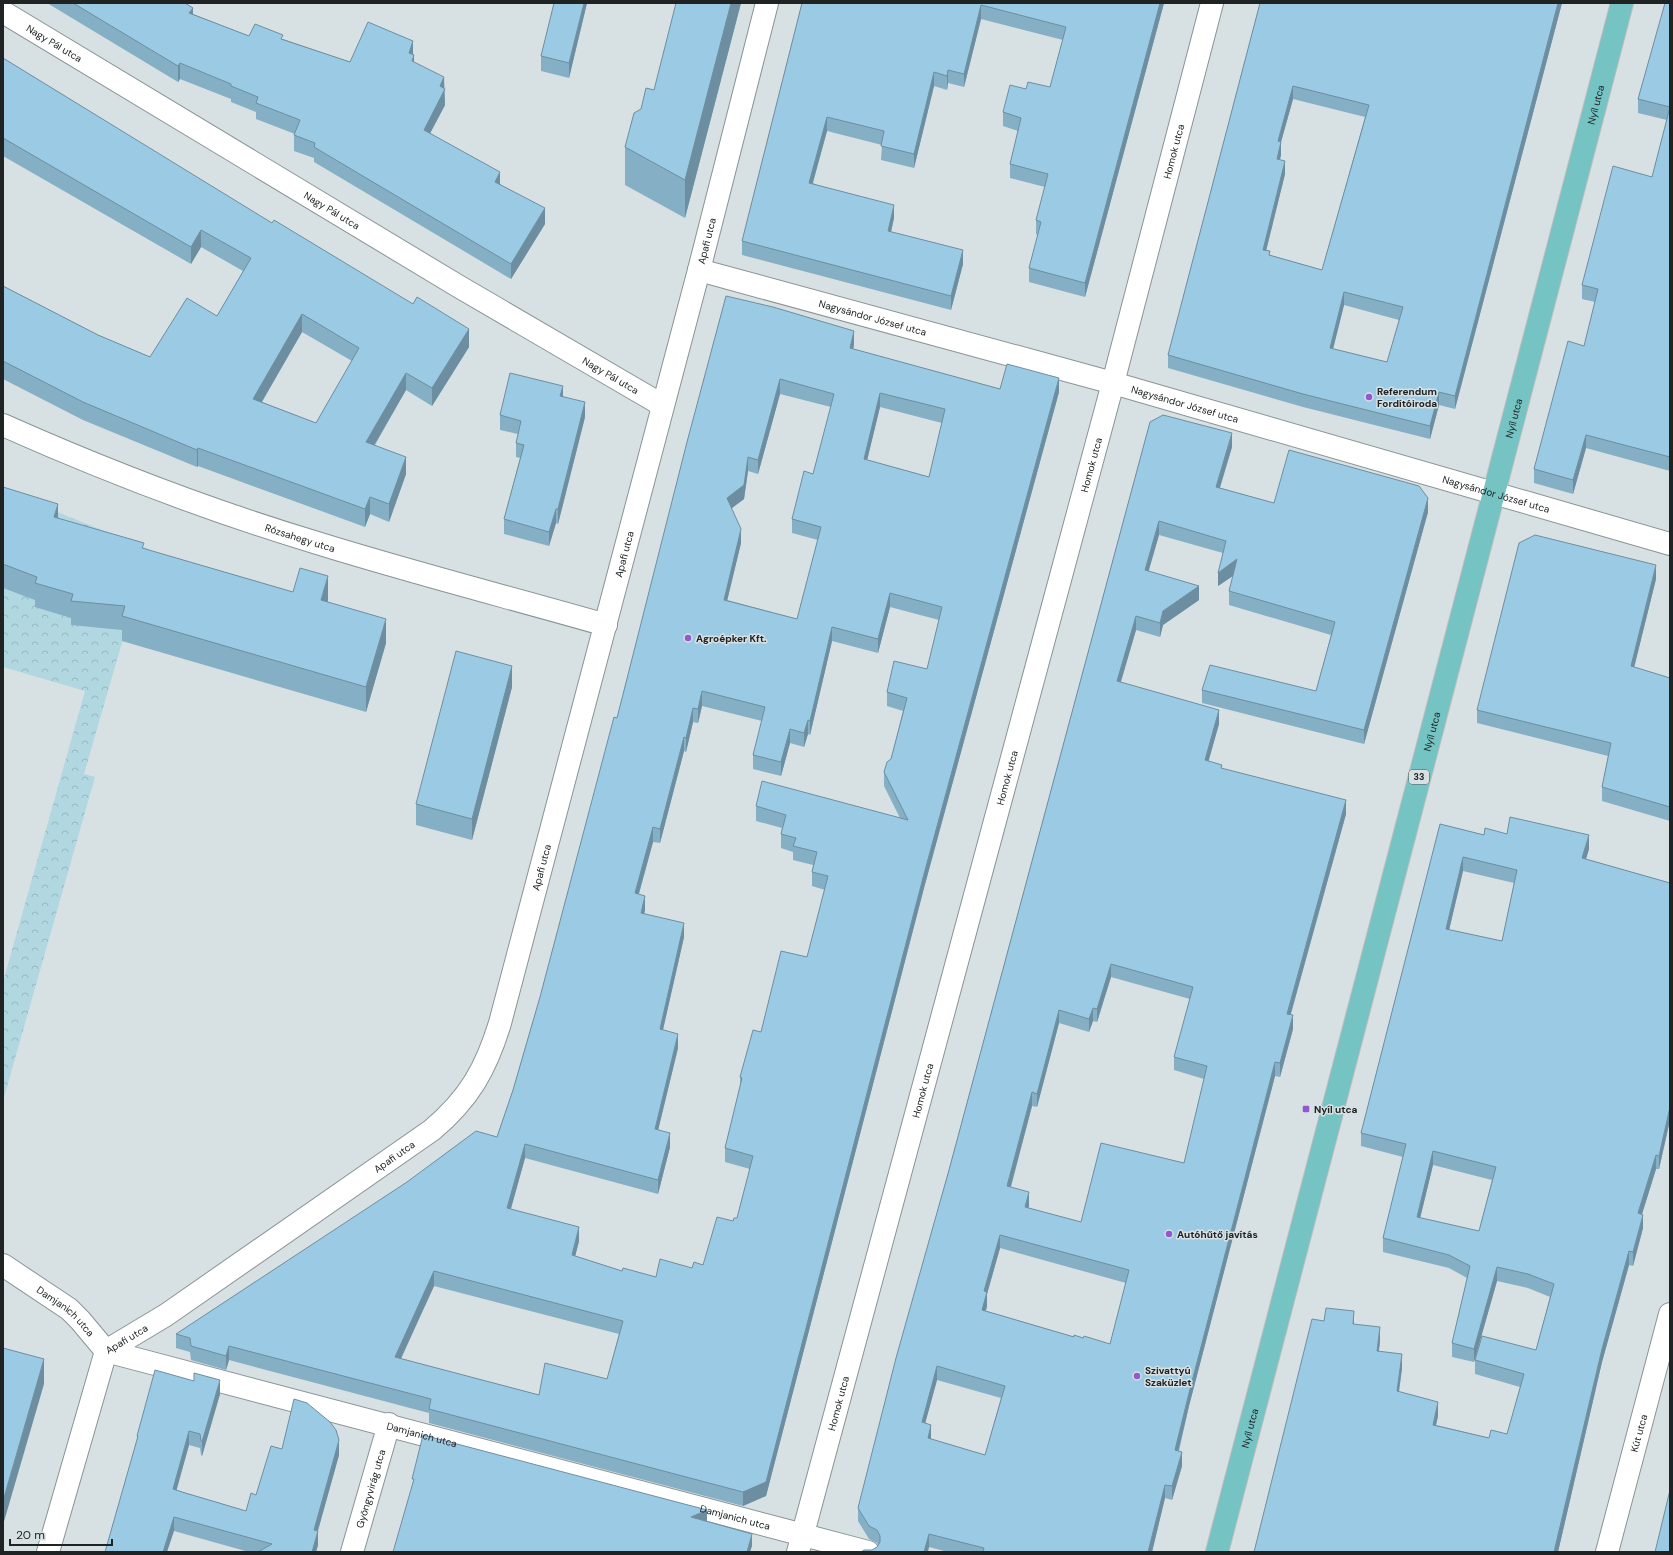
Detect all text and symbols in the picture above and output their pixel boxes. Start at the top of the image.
street label: Nagy Pál utca [24,22,84,65]
street label: Nyíl utca [1585,84,1607,126]
street label: Homok utca [1160,123,1187,180]
street label: Nagy Pál utca [301,189,362,232]
street label: Apafi utca [695,216,719,266]
street label: Nagysándor József utca [817,297,928,339]
street label: Nagy Pál utca [580,354,641,397]
street label: Nagysándor József utca [1130,383,1240,426]
place label: Referendum Fordítóiroda [1377,385,1437,410]
marker: Referendum Fordítóiroda [1364,392,1374,402]
street label: Nyíl utca [1503,397,1525,439]
street label: Homok utca [1078,436,1105,494]
street label: Nagysándor József utca [1441,473,1551,516]
street label: Rózsahegy utca [263,521,337,555]
street label: Apafi utca [612,530,637,579]
place label: Agroépker Kft. [696,632,767,645]
marker: Agroépker Kft. [683,633,693,643]
street label: Nyíl utca [1421,711,1443,753]
street label: Homok utca [994,749,1021,806]
road number: 33 [1409,770,1429,784]
street label: Apafi utca [529,843,554,892]
street label: Homok utca [909,1062,936,1119]
place label: Nyíl utca [1314,1103,1357,1116]
marker: Nyíl utca [1301,1104,1311,1114]
street label: Apafi utca [371,1138,418,1176]
place label: Autóhűtő javítás [1177,1228,1258,1241]
marker: Autóhűtő javítás [1164,1229,1174,1239]
street label: Damjanich utca [34,1283,97,1339]
street label: Apafi utca [103,1321,150,1357]
place label: Szivattyú Szaküzlet [1145,1364,1192,1389]
marker: Szivattyú Szaküzlet [1132,1371,1142,1381]
street label: Homok utca [825,1375,852,1432]
street label: Nyíl utca [1238,1407,1261,1449]
street label: Kút utca [1628,1413,1650,1454]
street label: Damjanich utca [385,1419,458,1450]
street label: Gyöngyvirág utca [353,1448,388,1530]
street label: Damjanich utca [698,1502,772,1533]
scale bar [10,1521,112,1547]
text: 20 m [16,1527,45,1543]

